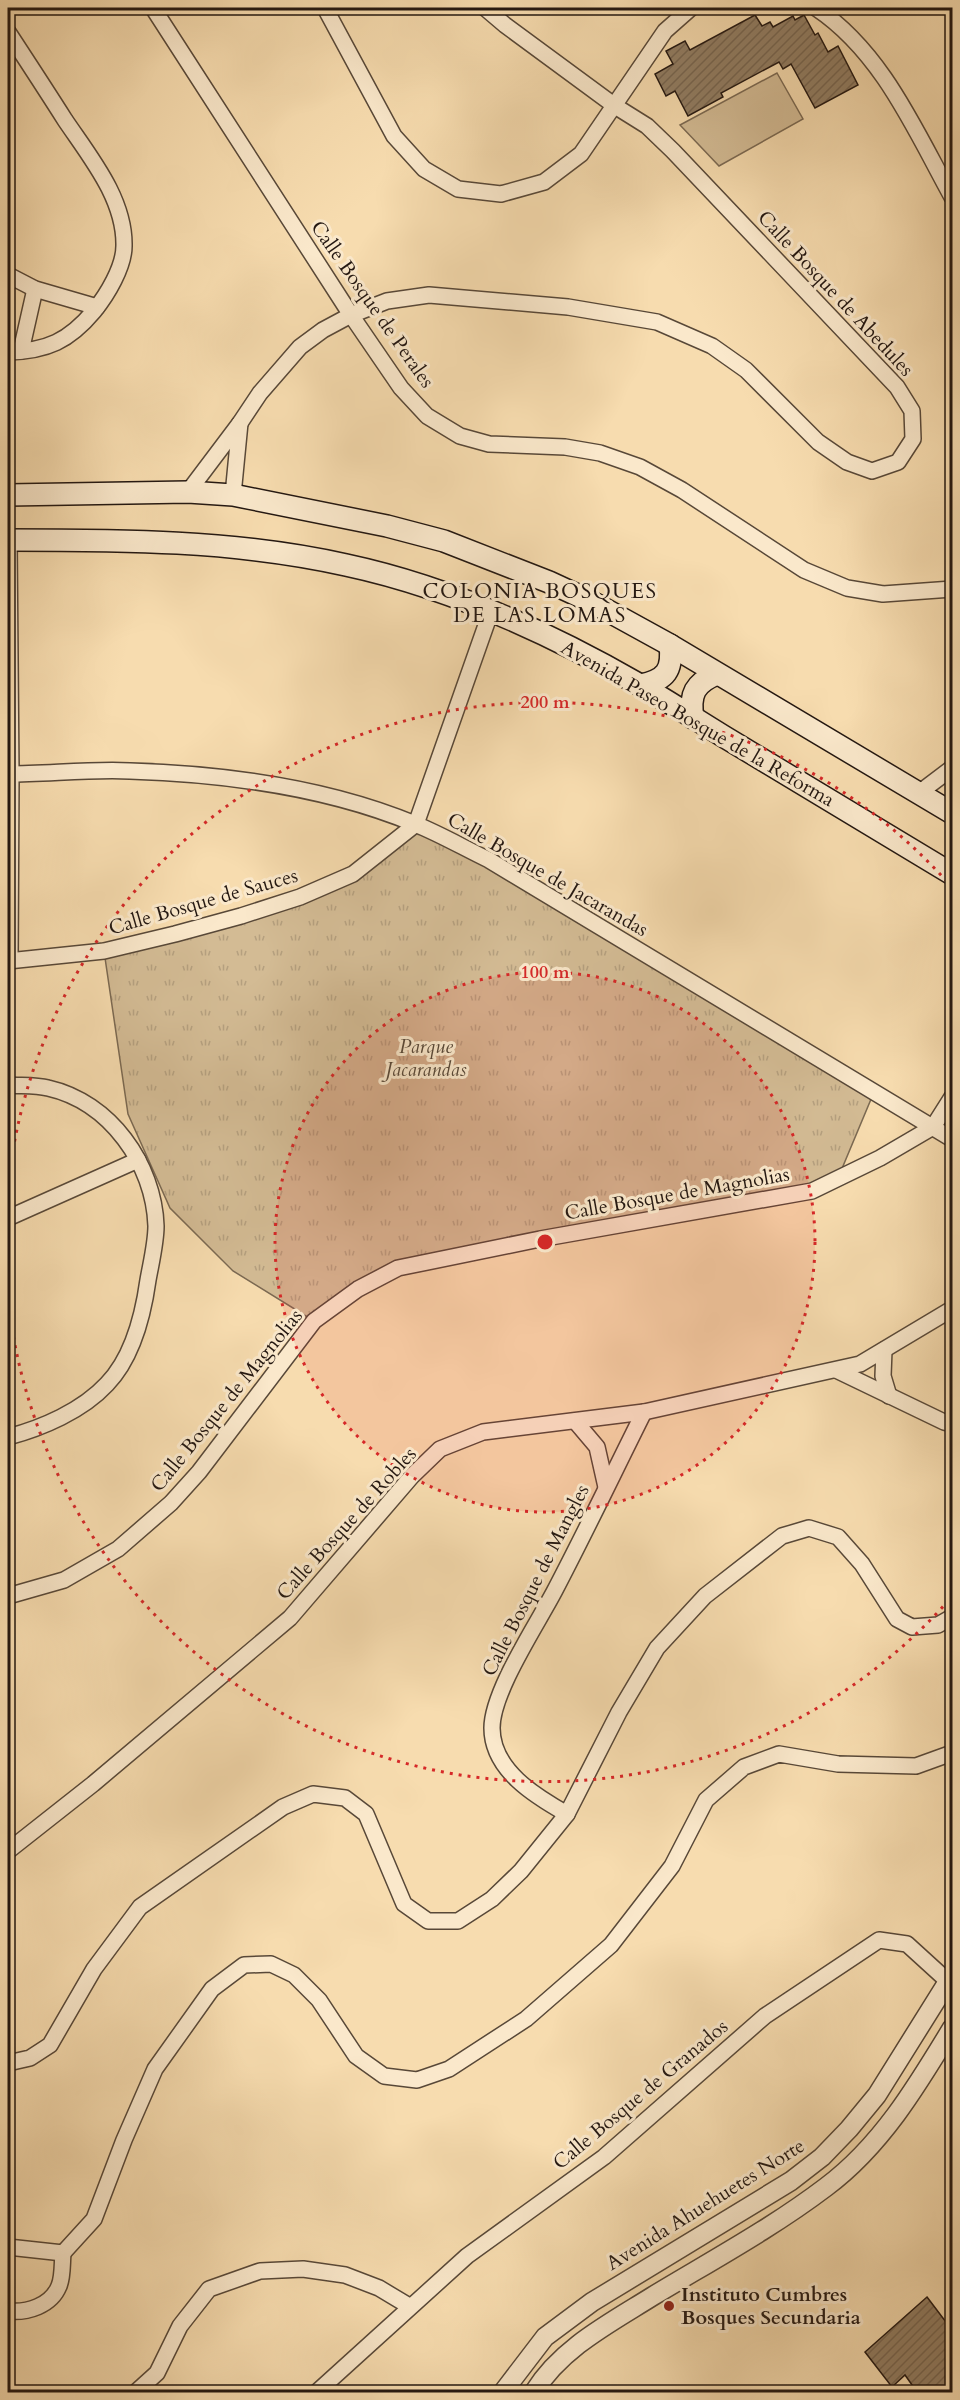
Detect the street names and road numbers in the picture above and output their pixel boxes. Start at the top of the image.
street label: Calle Bosque de Abedules [752,205,920,382]
street label: Calle Bosque de Perales [305,215,441,393]
street label: Avenida Paseo Bosque de la Reforma [556,634,840,813]
street label: Calle Bosque de Jacarandas [443,806,653,943]
street label: Calle Bosque de Sauces [105,862,301,941]
street label: Calle Bosque de Magnolias [563,1160,792,1227]
street label: Calle Bosque de Magnolias [144,1303,309,1497]
street label: Calle Bosque de Robles [270,1441,422,1606]
street label: Calle Bosque de Mangles [475,1480,596,1681]
street label: Calle Bosque de Granados [547,2013,734,2176]
street label: Avenida Ahuehuetes Norte [601,2132,810,2277]

